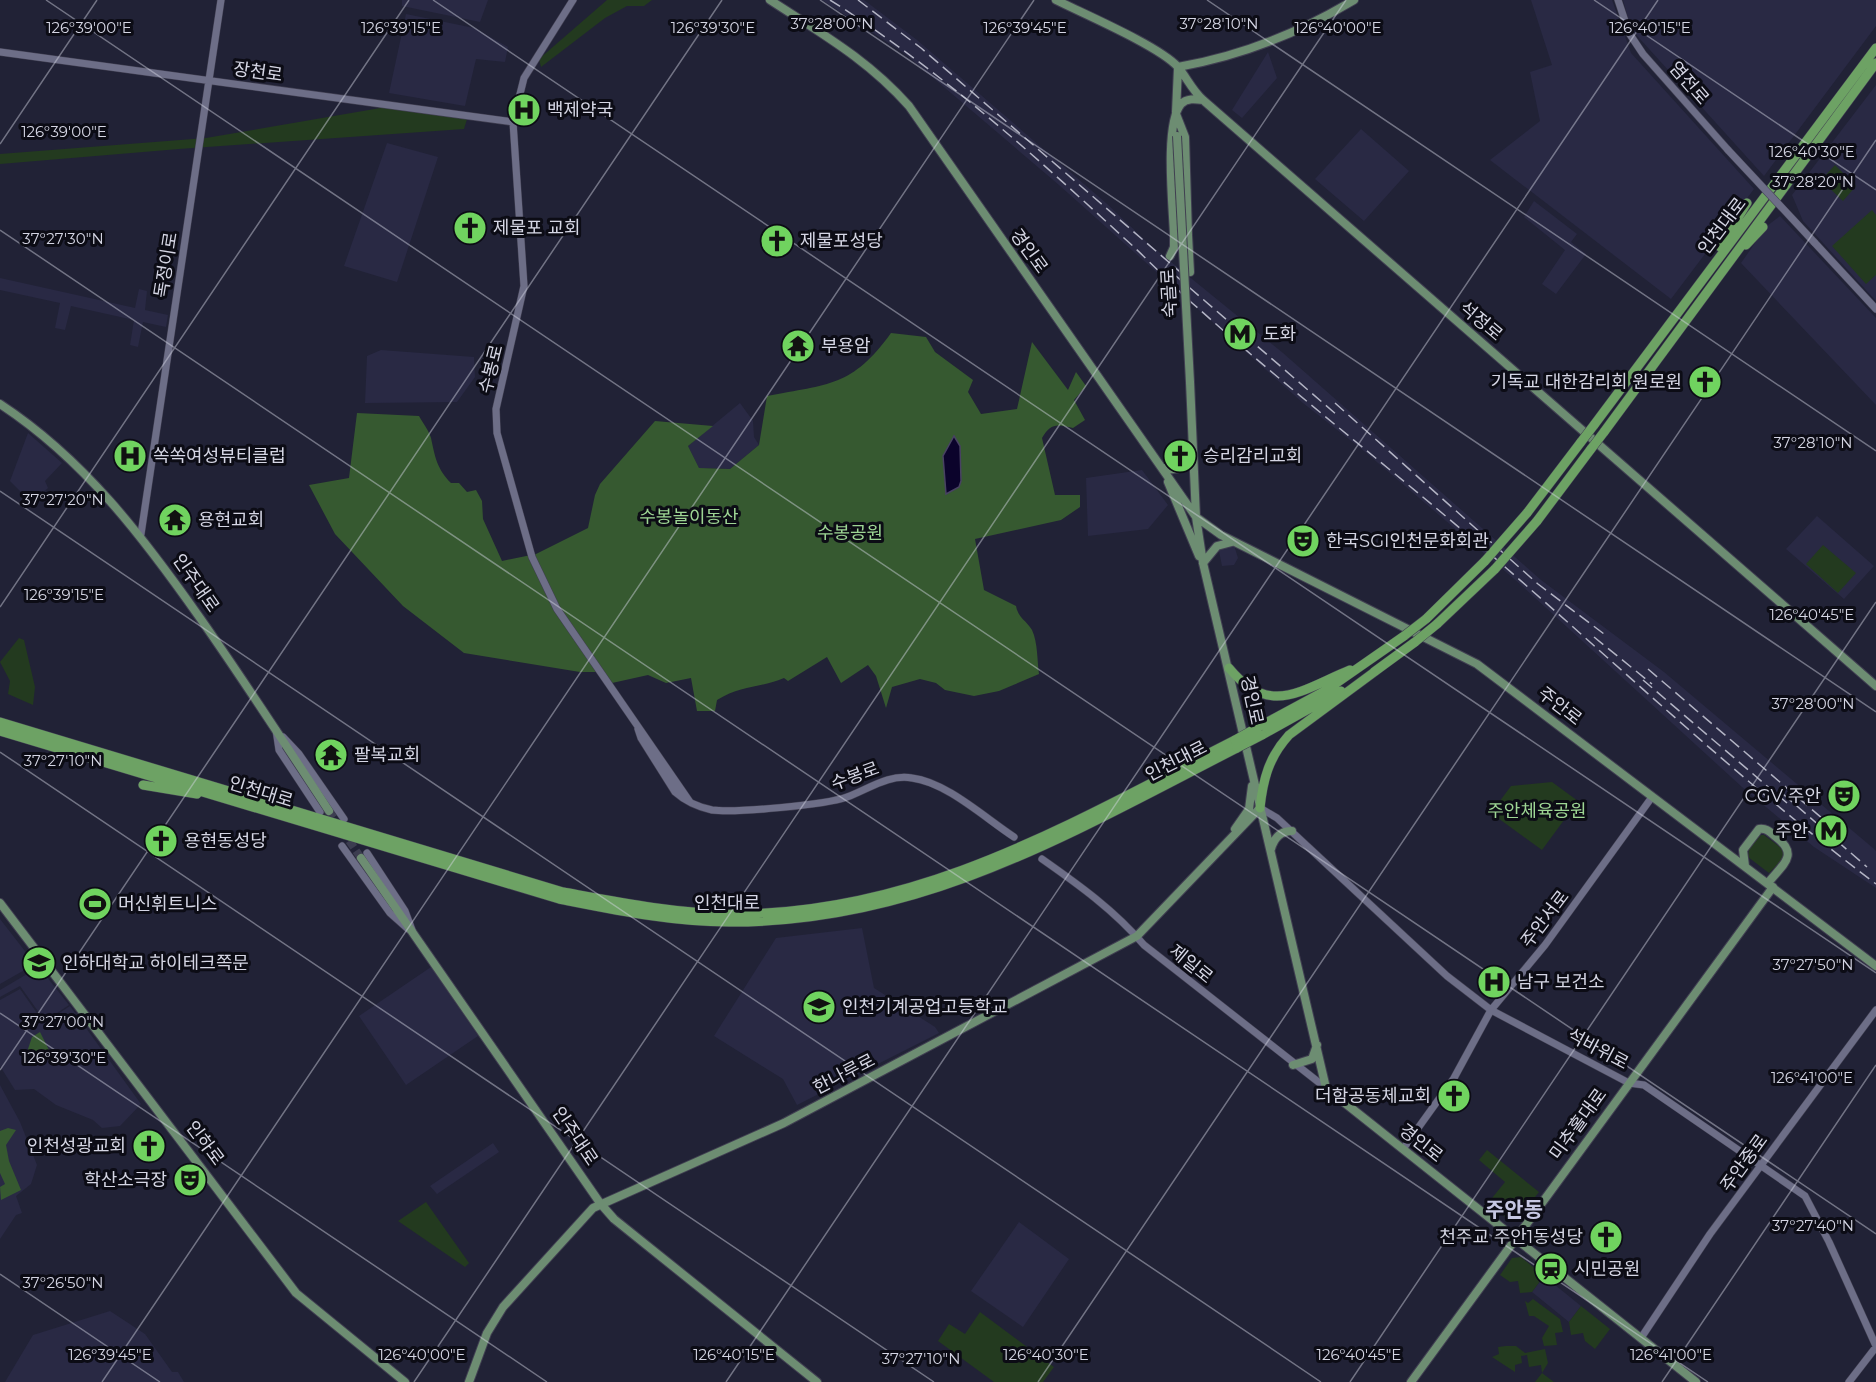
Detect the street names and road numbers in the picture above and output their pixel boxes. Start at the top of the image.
street label: 염전로 [1664,57,1714,109]
street label: 장천로 [232,58,284,86]
street label: 인천대로 [1693,193,1751,259]
street label: 경인로 [1005,224,1053,278]
street label: 독정이로 [150,231,182,299]
street label: 숙골로 [1157,268,1181,318]
street label: 석정로 [1455,297,1507,345]
street label: 수봉로 [474,342,508,396]
street label: 인주대로 [168,550,224,616]
street label: 경인로 [1236,673,1268,727]
street label: 주안로 [1534,682,1586,730]
street label: 인천대로 [1141,736,1211,786]
street label: 수봉로 [828,757,882,795]
street label: 인천대로 [226,772,296,812]
street label: 주안서로 [1516,886,1574,952]
street label: 인천대로 [694,892,760,914]
street label: 제일로 [1165,940,1217,988]
street label: 석바위로 [1564,1024,1632,1074]
street label: 한나루로 [809,1049,879,1099]
street label: 미추홀대로 [1545,1084,1611,1164]
street label: 인주대로 [547,1102,603,1170]
street label: 인하로 [181,1117,229,1169]
street label: 경인로 [1395,1119,1447,1167]
street label: 주안중로 [1716,1130,1772,1196]

